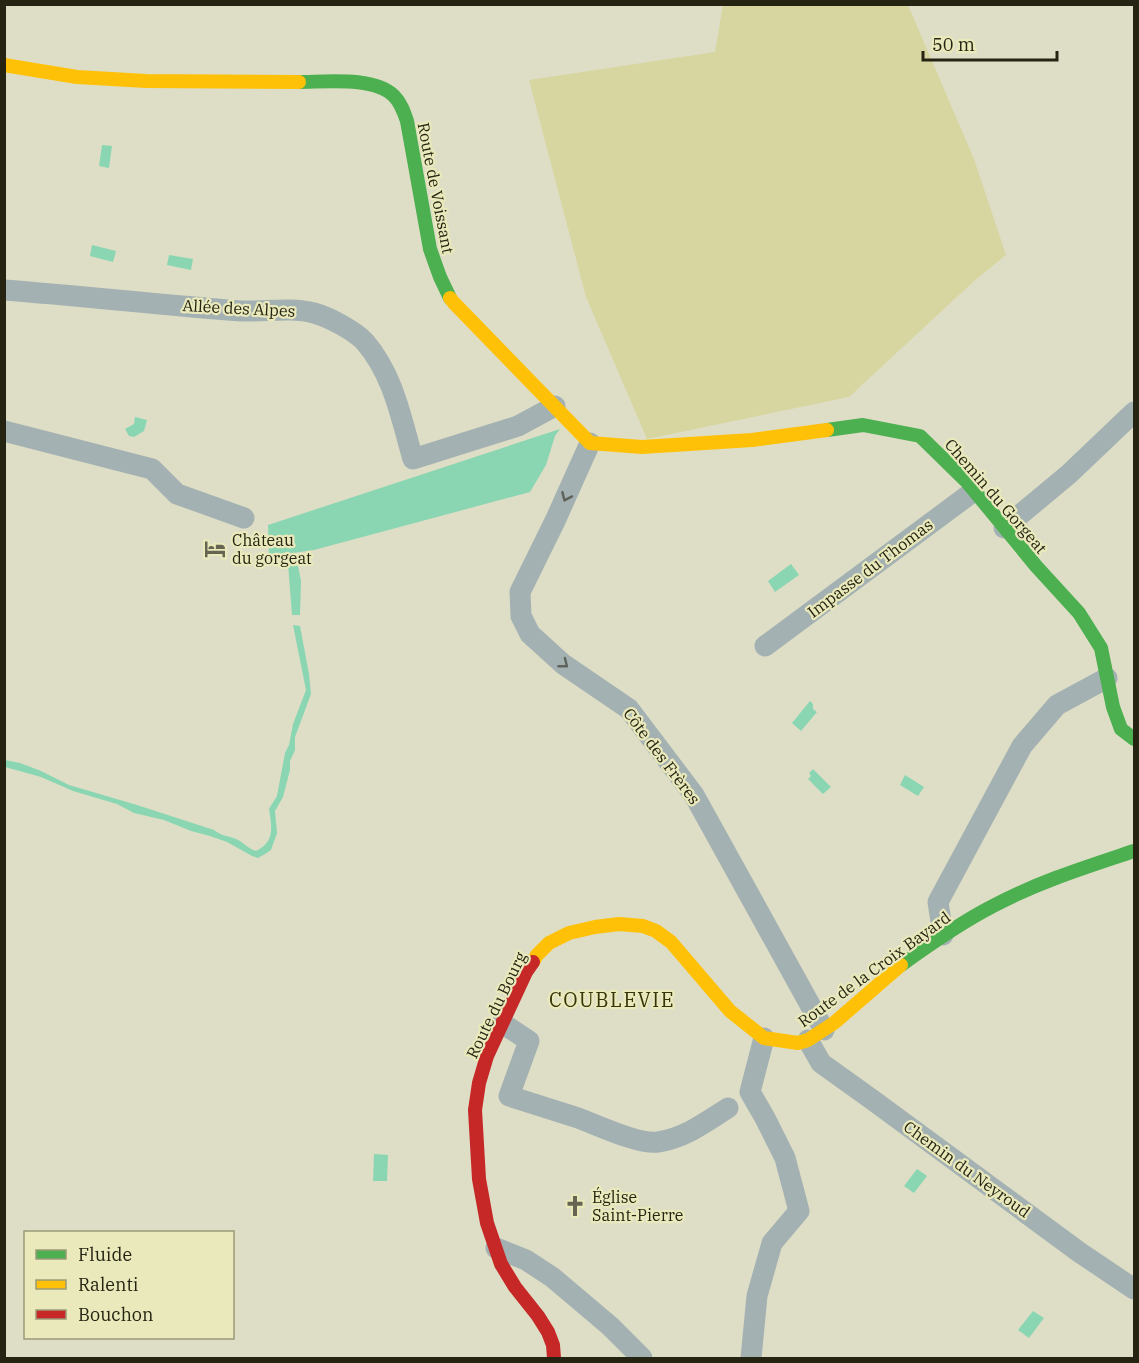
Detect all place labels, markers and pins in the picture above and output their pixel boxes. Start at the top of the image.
place label: Château du gorgeat [232,530,312,568]
hotel icon: Château du gorgeat [203,537,227,561]
place label: Église Saint-Pierre [592,1186,683,1225]
church icon: Église Saint-Pierre [563,1194,587,1218]

